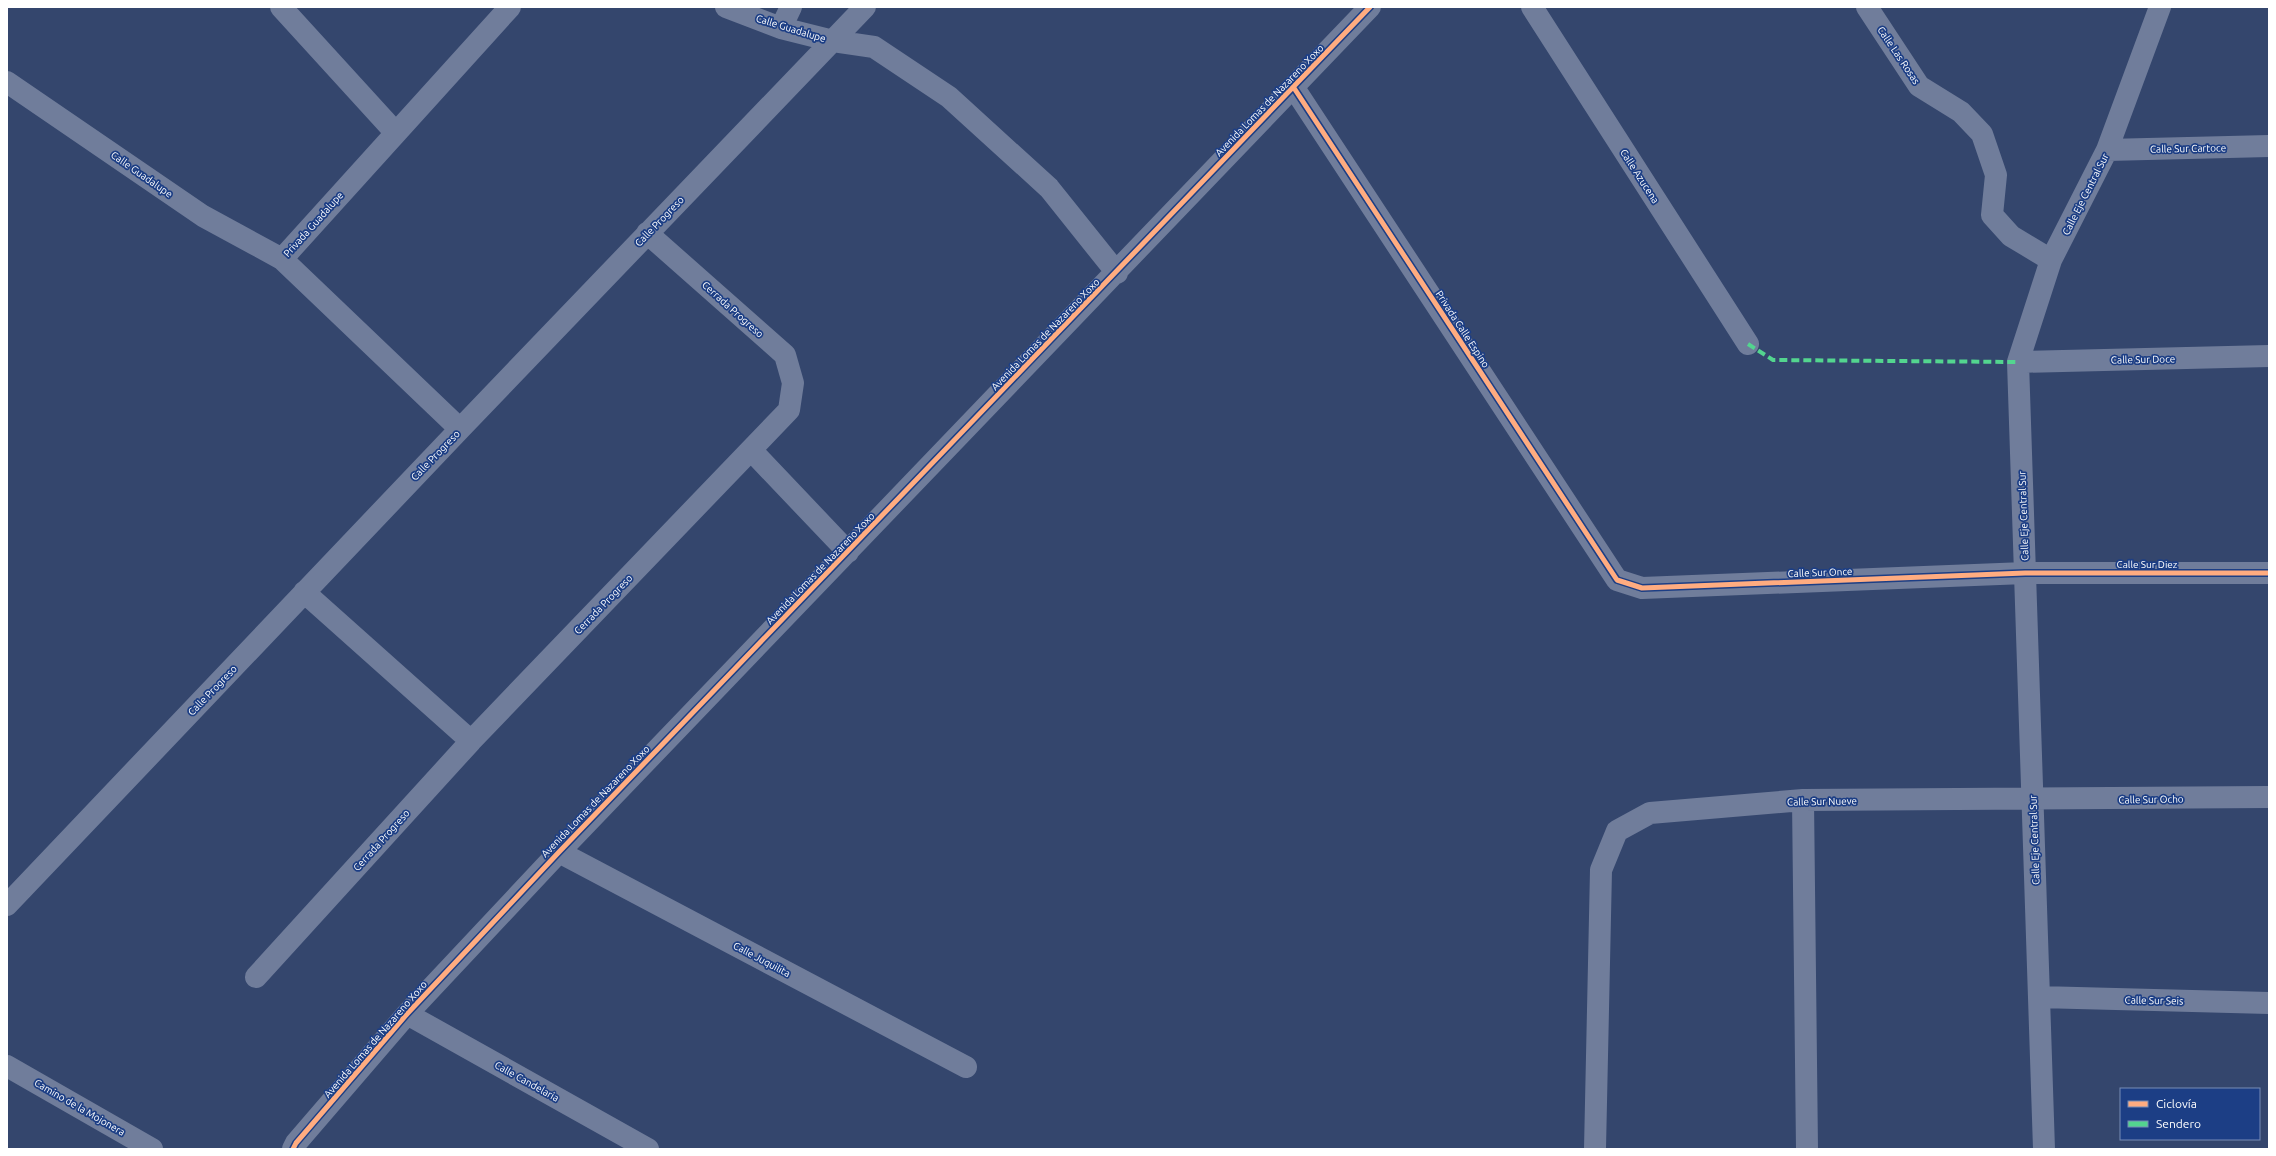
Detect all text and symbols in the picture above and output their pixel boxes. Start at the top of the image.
street label: Calle Guadalupe [755,13,827,44]
street label: Calle Las Rosas [1875,24,1922,86]
street label: Avenida Lomas de Nazareno Xoxo [1213,42,1326,158]
street label: Calle Sur Cartoce [2150,142,2226,155]
street label: Calle Azucena [1618,147,1661,205]
street label: Calle Guadalupe [109,149,175,200]
street label: Calle Eje Central Sur [2060,151,2111,237]
street label: Privada Guadalupe [281,190,345,259]
street label: Calle Progreso [633,194,686,249]
street label: Avenida Lomas de Nazareno Xoxo [989,276,1102,392]
street label: Cerrada Progreso [700,279,766,340]
street label: Privada Calle Espino [1434,289,1492,370]
street label: Calle Sur Doce [2111,353,2175,366]
street label: Calle Progreso [409,428,462,483]
street label: Calle Eje Central Sur [2016,471,2031,561]
street label: Avenida Lomas de Nazareno Xoxo [764,510,877,626]
street label: Calle Sur Diez [2117,559,2178,570]
street label: Calle Sur Once [1787,566,1853,579]
street label: Cerrada Progreso [572,572,635,636]
street label: Calle Progreso [186,663,239,718]
street label: Avenida Lomas de Nazareno Xoxo [539,743,652,859]
street label: Calle Sur Ocho [2118,793,2184,806]
street label: Calle Sur Nueve [1787,795,1857,808]
street label: Calle Eje Central Sur [2027,795,2042,885]
street label: Cerrada Progreso [351,807,412,873]
street label: Calle Juquilita [731,940,792,979]
street label: Avenida Lomas de Nazareno Xoxo [322,979,429,1100]
street label: Calle Sur Seis [2124,994,2184,1007]
street label: Calle Candelaria [493,1059,561,1104]
street label: Camino de la Mojonera [32,1077,127,1138]
legend [2120,1088,2260,1140]
text: Ciclovía [2156,1097,2197,1110]
text: Sendero [2156,1117,2201,1130]

